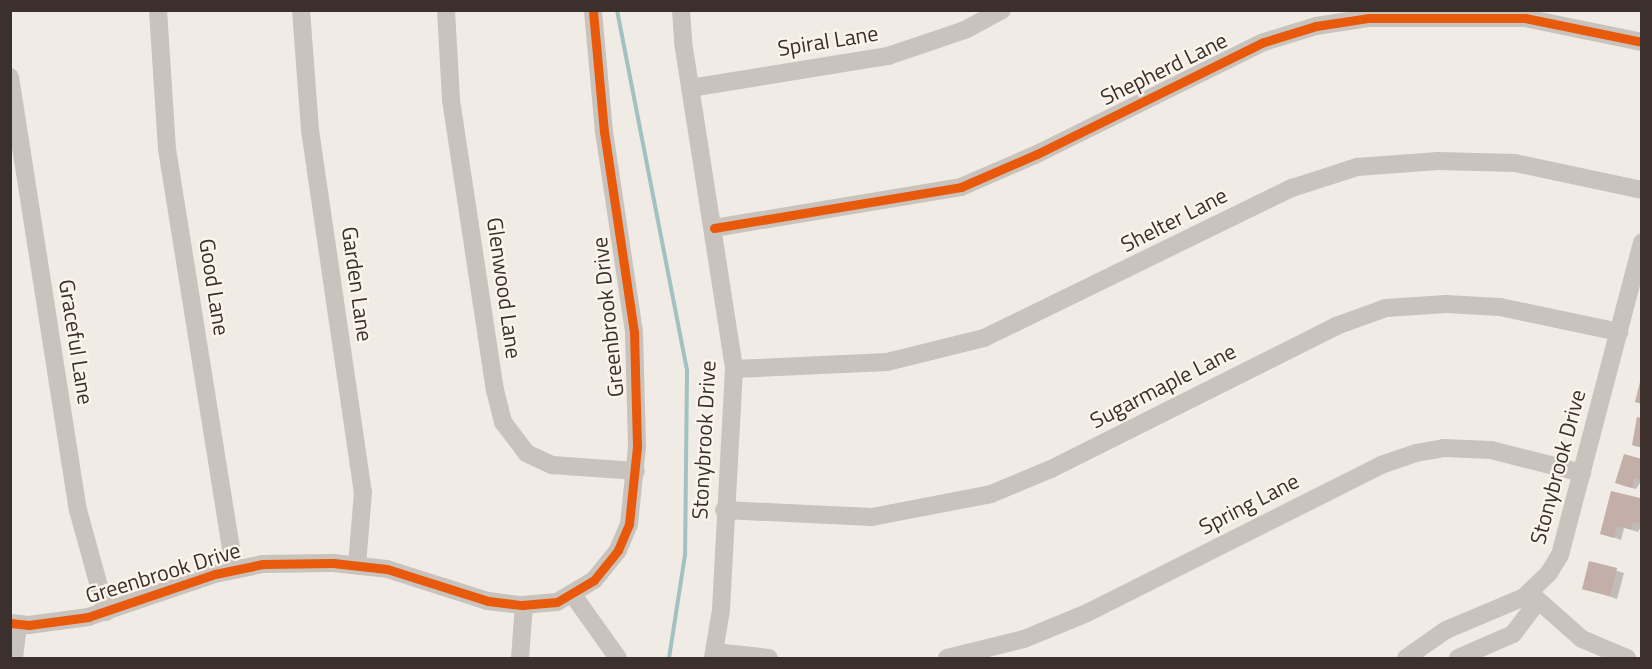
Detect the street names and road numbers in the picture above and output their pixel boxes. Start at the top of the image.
street label: Spiral Lane [776,20,880,62]
street label: Shepherd Lane [1096,27,1232,111]
street label: Shelter Lane [1116,182,1232,258]
street label: Glenwood Lane [481,216,527,360]
street label: Garden Lane [336,225,378,343]
street label: Greenbrook Drive [586,236,630,398]
street label: Good Lane [193,237,235,337]
street label: Graceful Lane [53,278,99,406]
street label: Sugarmaple Lane [1086,338,1240,434]
street label: Stonybrook Drive [687,360,721,520]
street label: Stonybrook Drive [1525,387,1591,547]
street label: Spring Lane [1195,468,1303,540]
street label: Greenbrook Drive [82,537,244,609]

